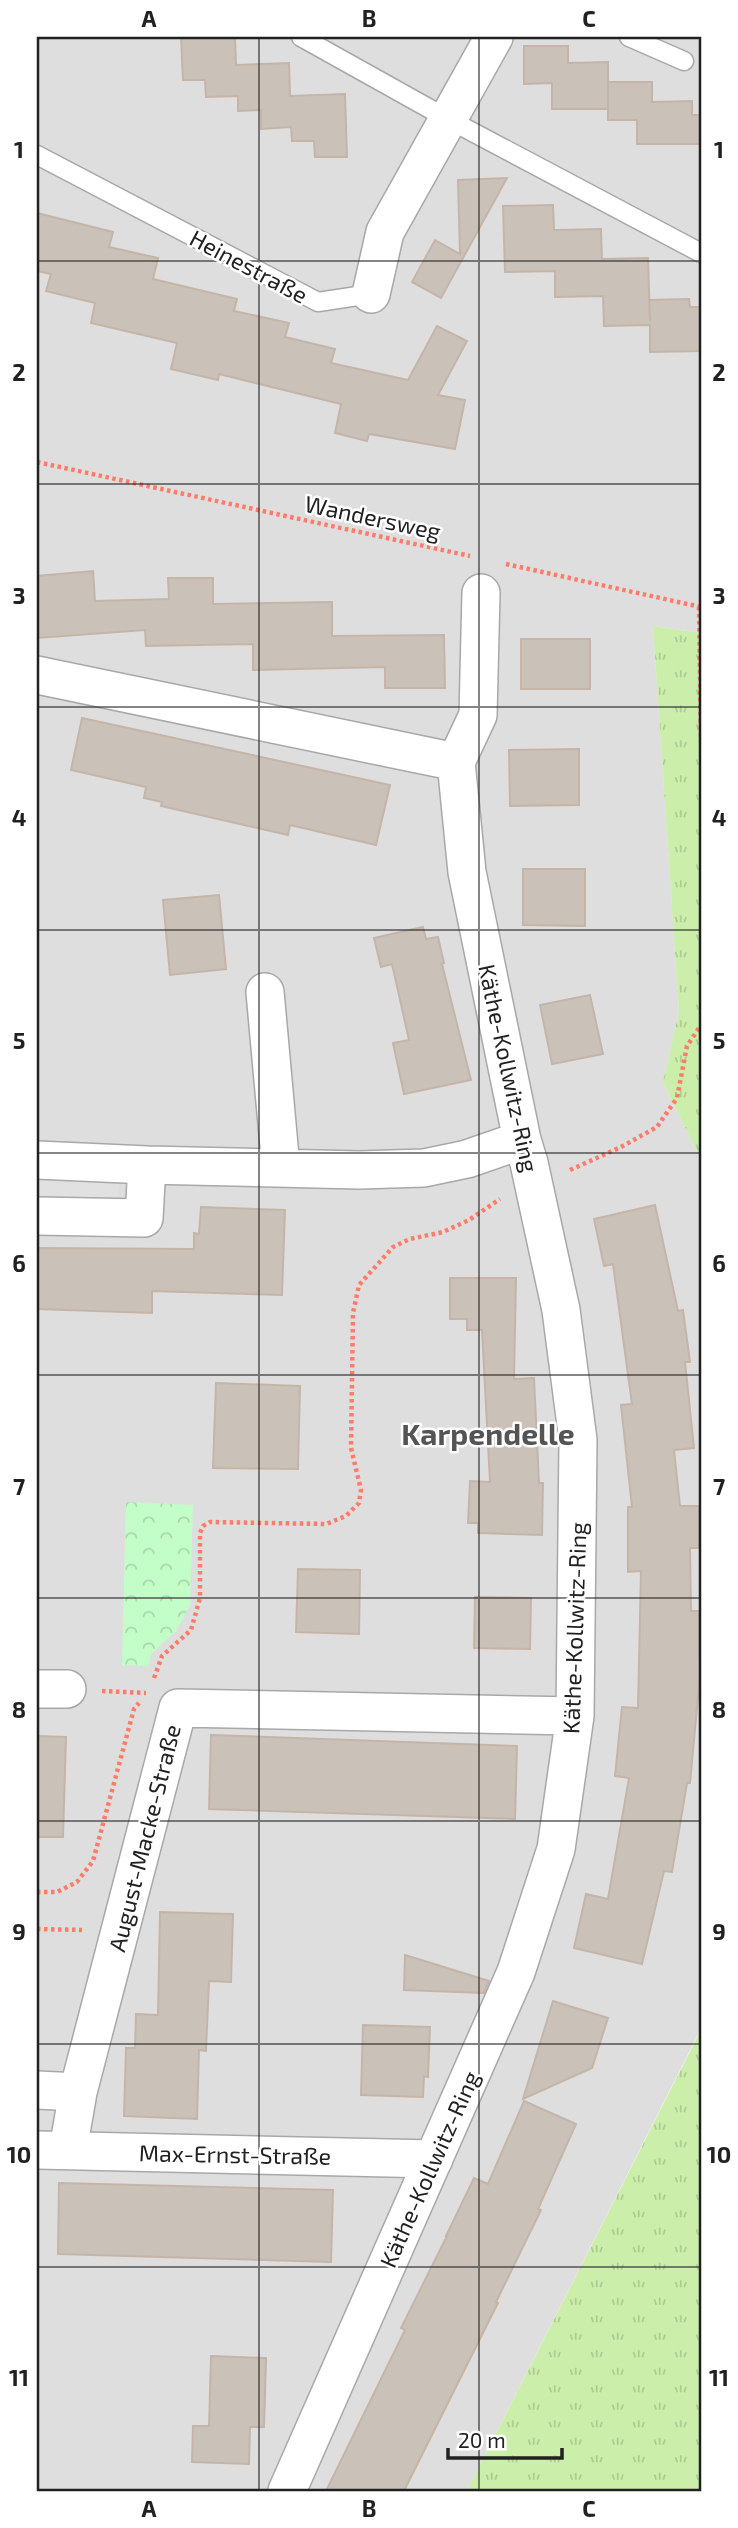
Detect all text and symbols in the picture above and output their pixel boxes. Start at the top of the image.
text: A [141,4,157,32]
text: B [362,4,376,32]
text: C [582,4,596,32]
text: 1 [14,135,24,163]
text: 1 [714,135,724,163]
street label: Heinestraße [185,223,313,309]
text: 2 [12,358,26,386]
text: 2 [712,358,726,386]
street label: Wandersweg [303,489,444,545]
text: 3 [12,581,26,609]
text: 3 [712,581,726,609]
text: 4 [12,803,26,831]
text: 4 [712,803,726,831]
street label: Käthe-Kollwitz-Ring [473,961,545,1175]
text: 5 [13,1026,25,1054]
text: 5 [713,1026,725,1054]
text: 6 [12,1249,26,1277]
text: 6 [712,1249,726,1277]
district label: Karpendelle [401,1415,575,1451]
text: 7 [13,1472,25,1500]
text: 7 [713,1472,725,1500]
street label: Käthe-Kollwitz-Ring [556,1521,592,1734]
text: 8 [12,1695,26,1723]
text: 8 [712,1695,726,1723]
street label: August-Macke-Straße [102,1722,186,1954]
text: 9 [12,1917,26,1945]
text: 9 [712,1917,726,1945]
street label: Käthe-Kollwitz-Ring [373,2066,485,2271]
street label: Max-Ernst-Straße [139,2138,331,2170]
text: 10 [7,2140,31,2168]
text: 10 [707,2140,731,2168]
text: 11 [9,2363,29,2391]
text: 11 [709,2363,729,2391]
scale bar [448,2416,561,2460]
text: 20 m [458,2427,506,2452]
text: A [141,2494,157,2522]
text: B [362,2494,376,2522]
text: C [582,2494,596,2522]

